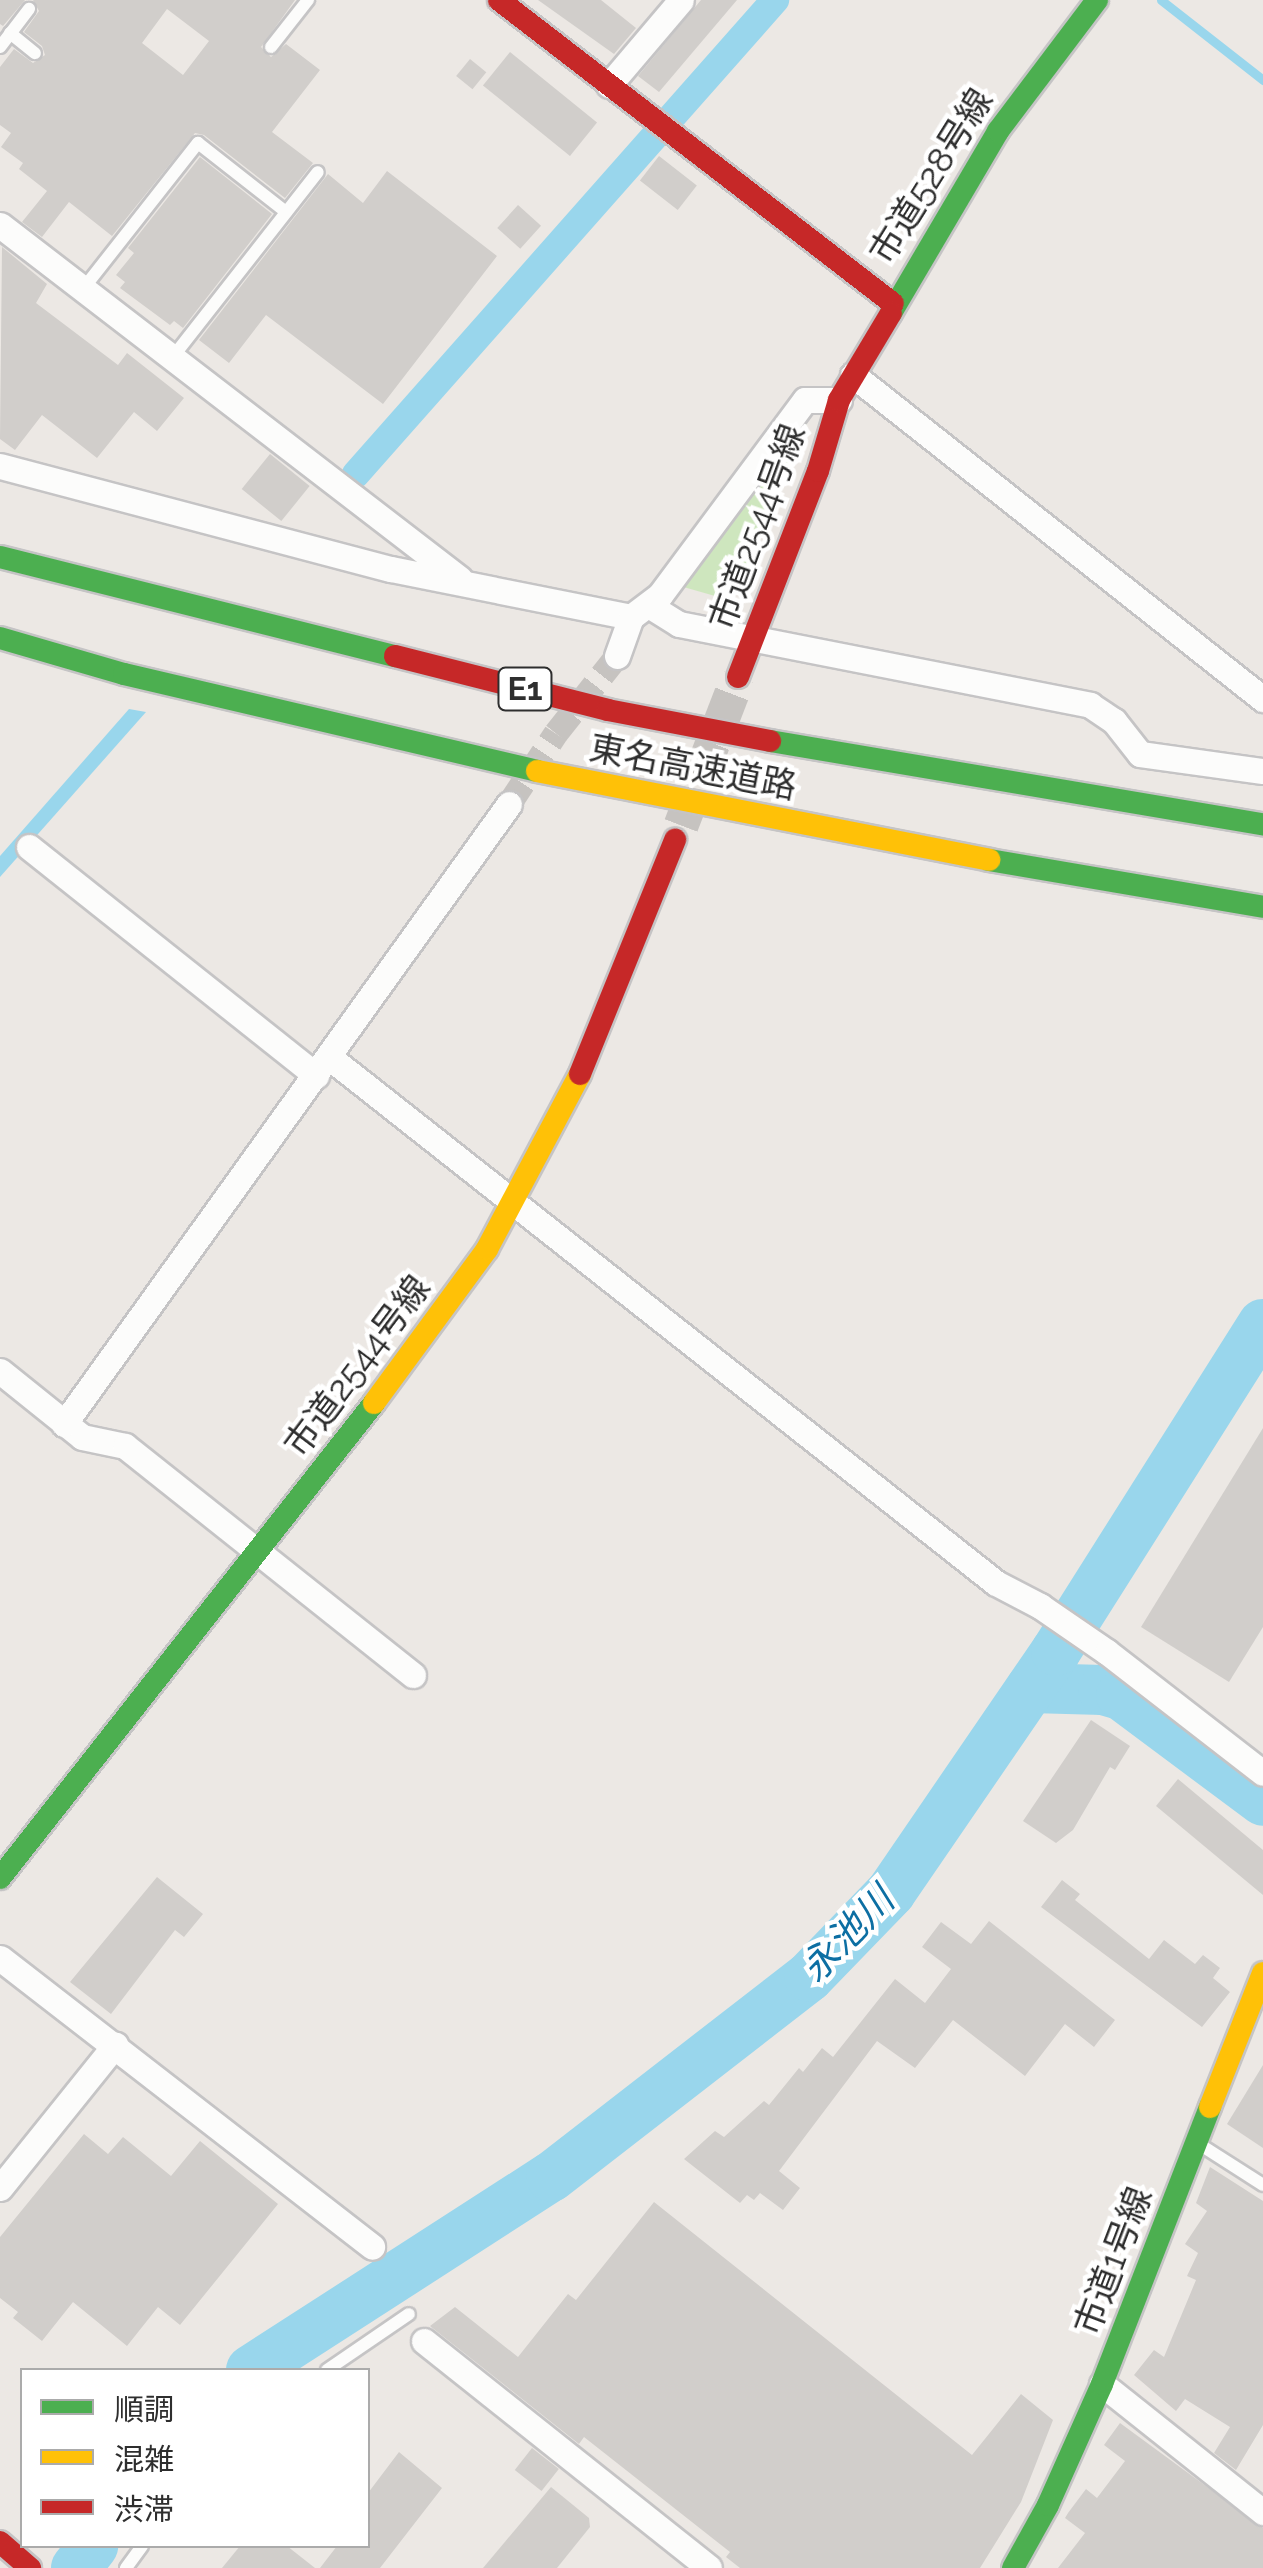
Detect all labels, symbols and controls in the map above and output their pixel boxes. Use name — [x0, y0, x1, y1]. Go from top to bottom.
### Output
street label: 市道528号線 — [861, 81, 1001, 271]
street label: 市道2544号線 — [700, 419, 814, 635]
road number: E1 — [495, 662, 555, 716]
street label: 東名高速道路 — [586, 726, 800, 808]
street label: 市道2544号線 — [275, 1267, 439, 1465]
water label: 永池川 — [791, 1877, 903, 1991]
street label: 市道1号線 — [1066, 2181, 1160, 2341]
legend — [20, 2368, 370, 2548]
text: 順調 — [114, 2392, 174, 2427]
text: 混雑 — [114, 2442, 174, 2477]
text: 渋滞 — [114, 2492, 174, 2527]

